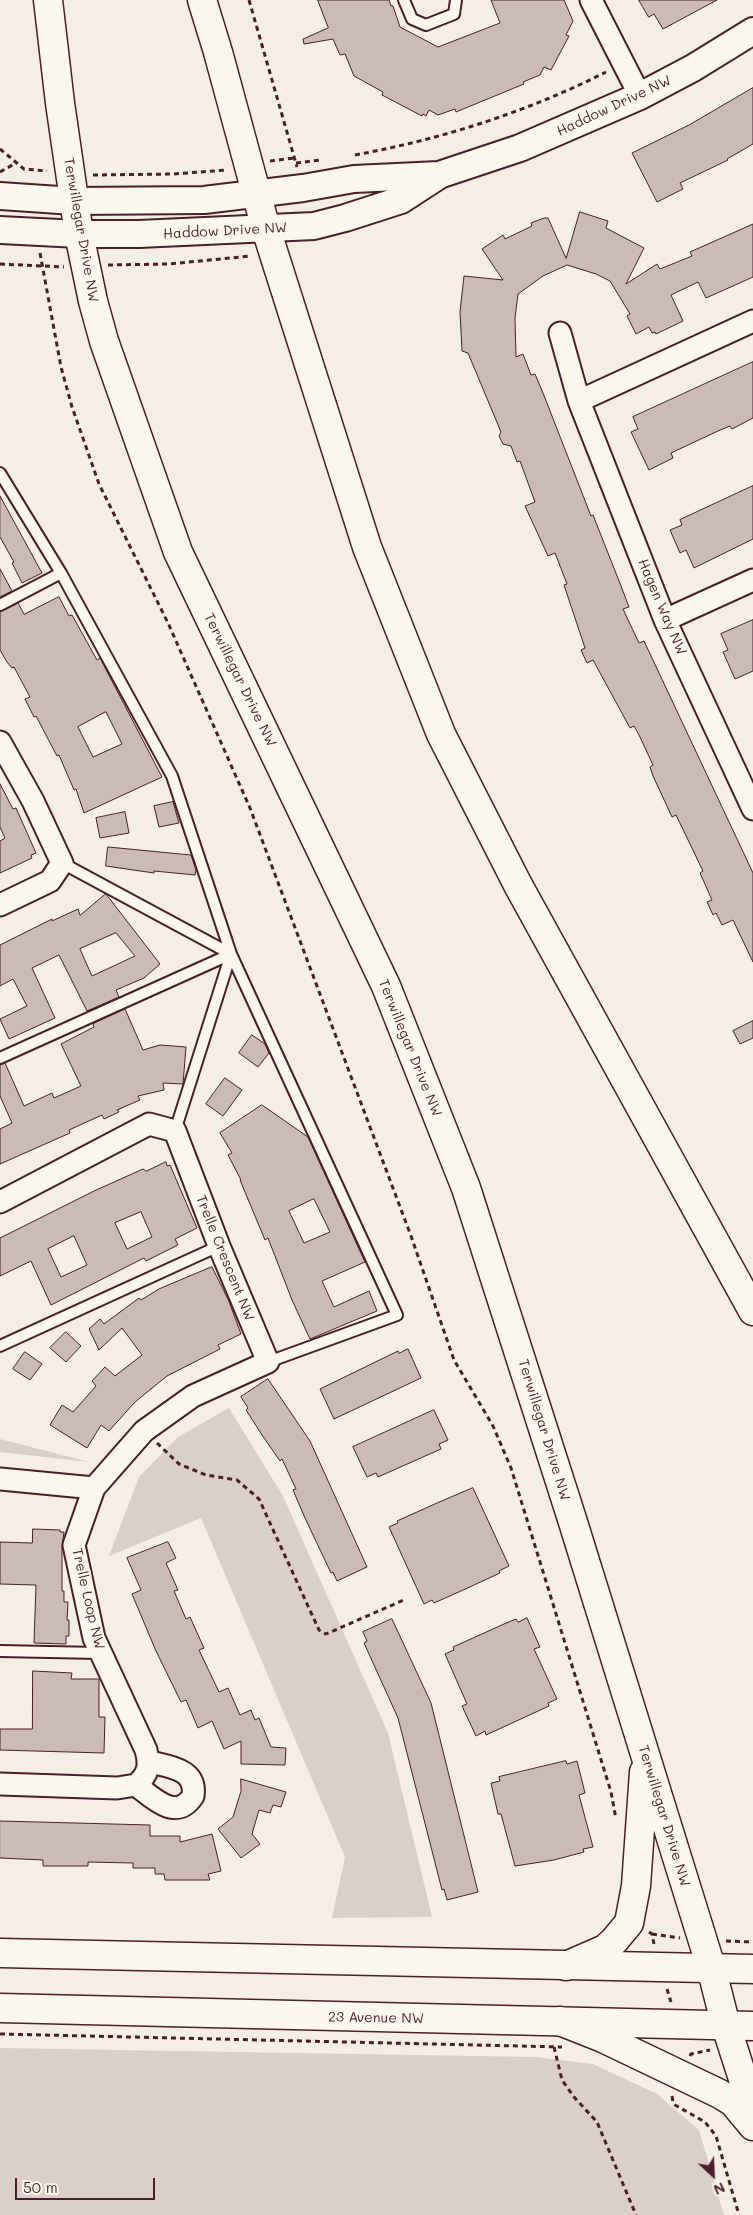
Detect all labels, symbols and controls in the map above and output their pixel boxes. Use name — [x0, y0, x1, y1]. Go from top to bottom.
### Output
street label: Haddow Drive NW — [554, 72, 674, 140]
street label: Terwillegar Drive NW — [60, 156, 102, 304]
street label: Haddow Drive NW — [163, 219, 287, 243]
street label: Hagen Way NW — [634, 556, 690, 658]
street label: Terwillegar Drive NW — [200, 610, 280, 750]
street label: Terwillegar Drive NW — [375, 977, 445, 1119]
street label: Trelle Crescent NW — [192, 1193, 258, 1323]
street label: Terwillegar Drive NW — [515, 1357, 573, 1503]
street label: Trelle Loop NW — [68, 1547, 108, 1651]
street label: Terwillegar Drive NW — [635, 1743, 693, 1889]
street label: 23 Avenue NW — [328, 2009, 424, 2027]
north arrow — [688, 2150, 738, 2200]
scale bar — [18, 2168, 158, 2200]
text: 50 m — [23, 2177, 58, 2197]
text: N — [711, 2178, 728, 2200]

